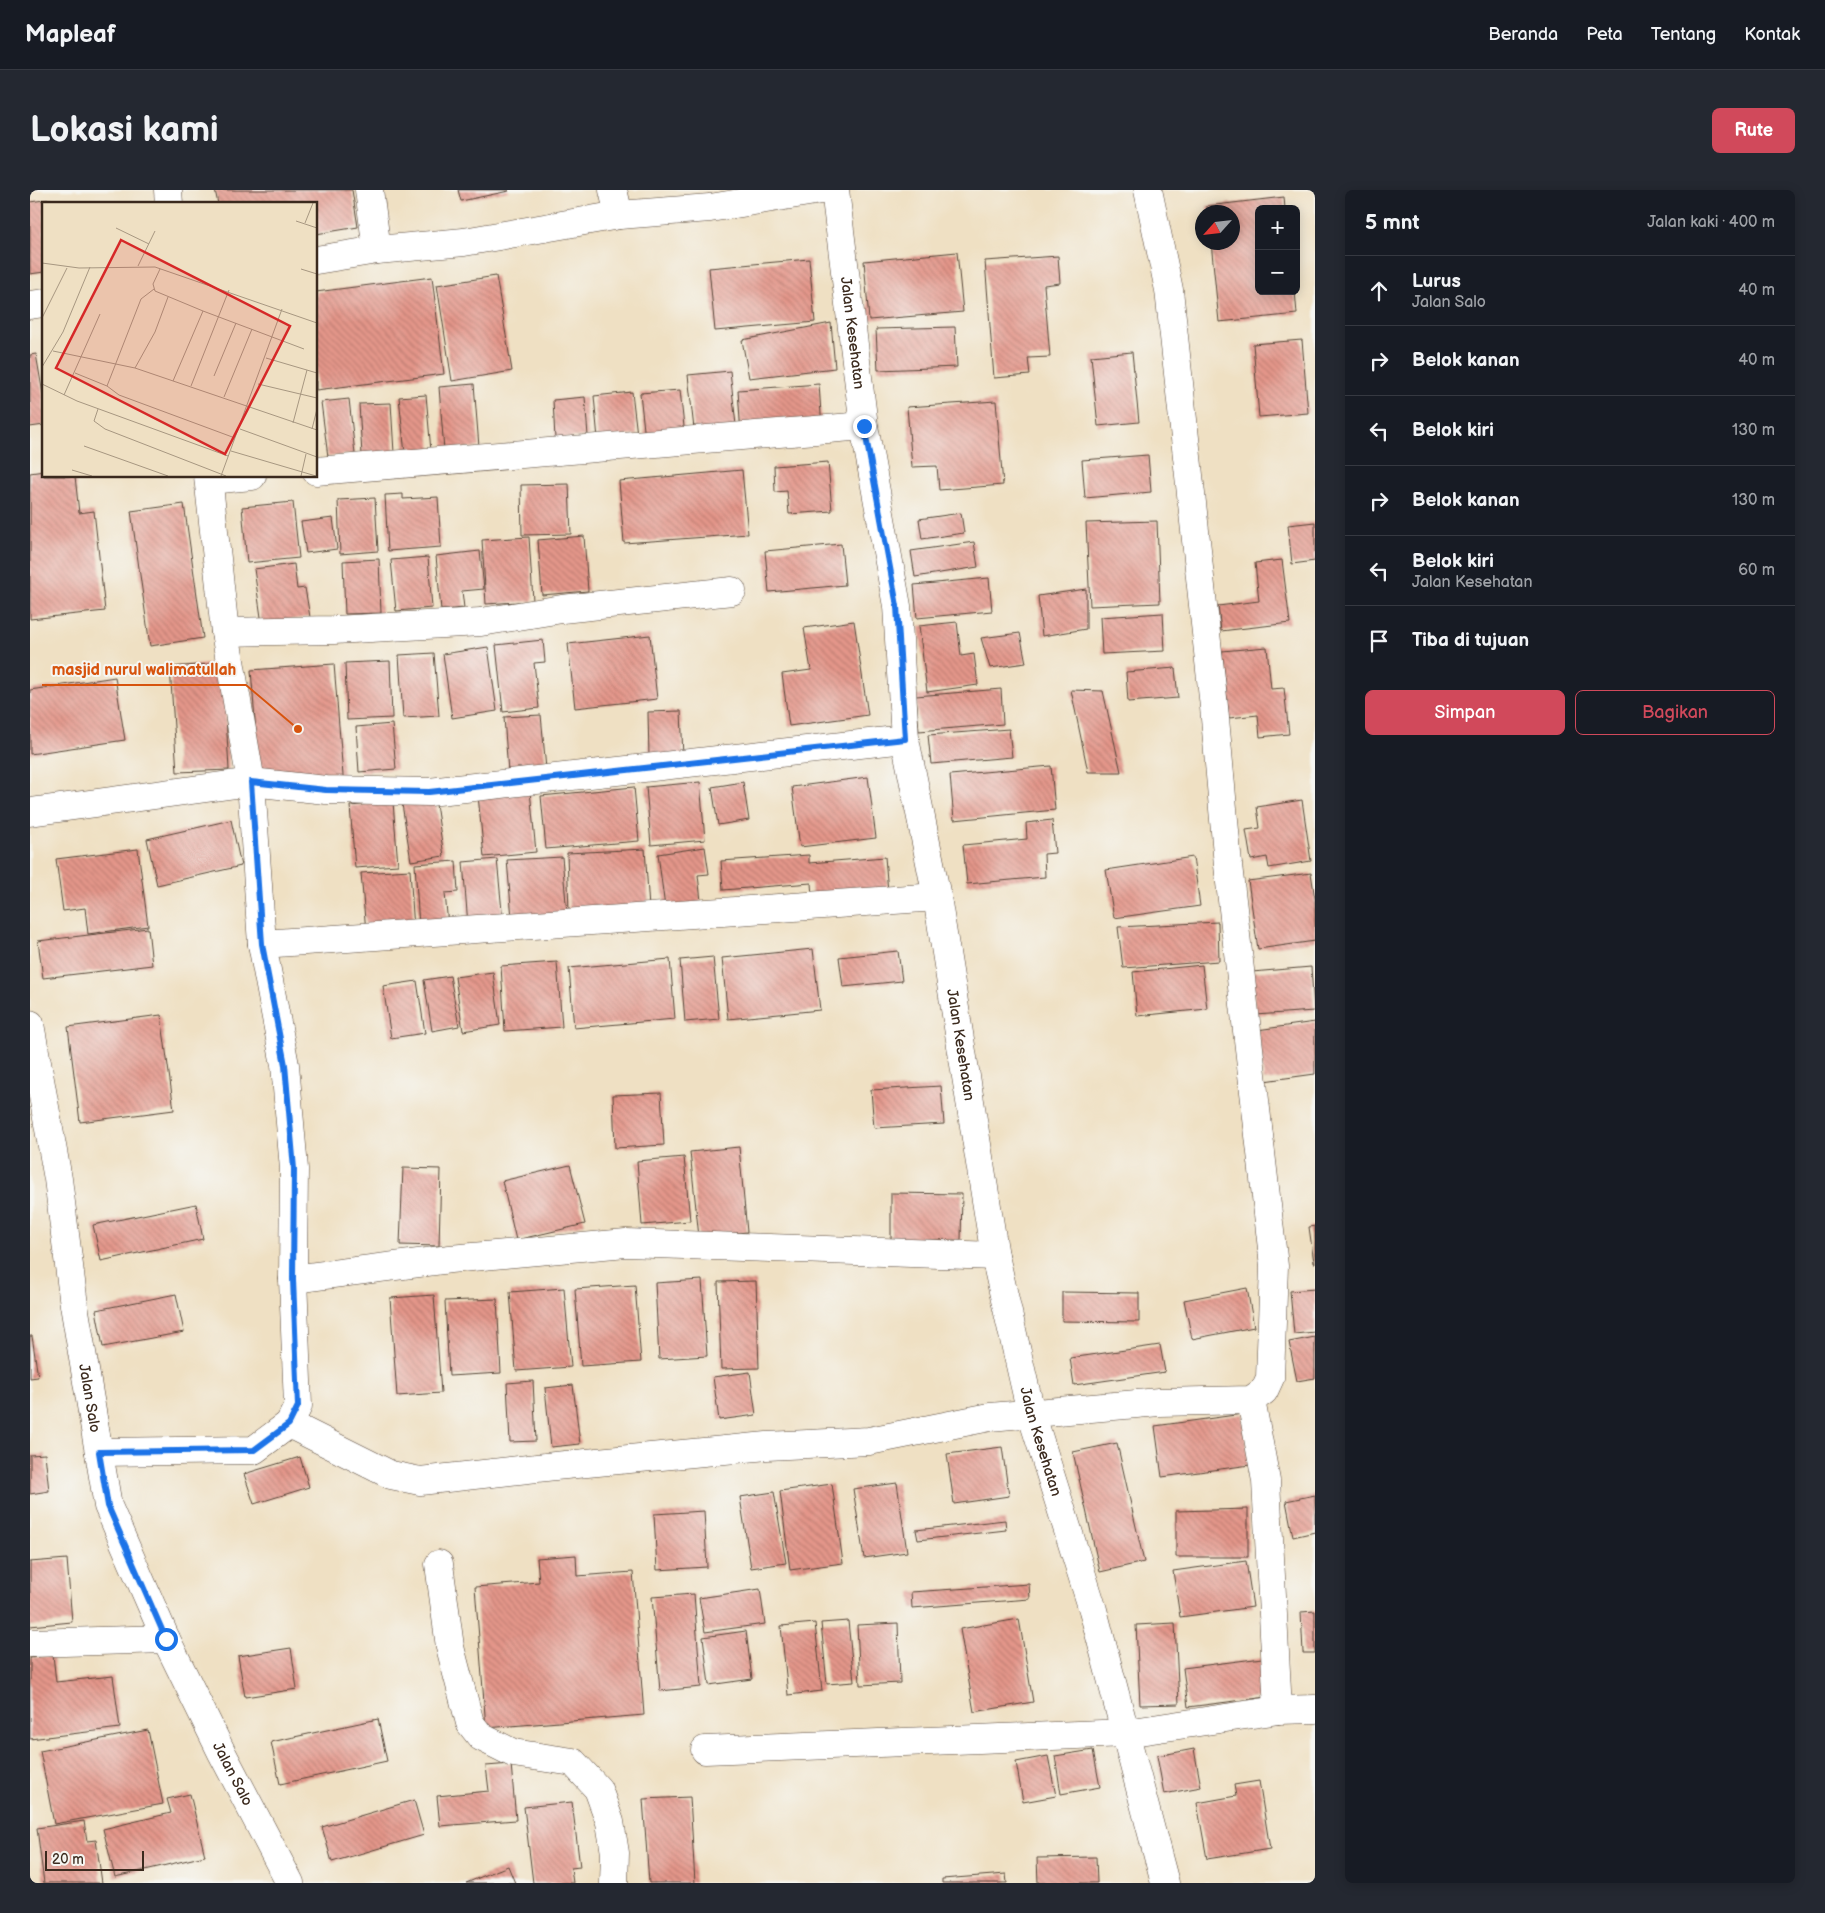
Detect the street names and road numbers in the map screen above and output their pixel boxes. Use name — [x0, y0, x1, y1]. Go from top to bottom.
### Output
street label: Jalan Kesehatan — [836, 276, 868, 390]
street label: Jalan Kesehatan — [942, 988, 979, 1102]
street label: Jalan Salo — [74, 1362, 104, 1434]
street label: Jalan Kesehatan — [1015, 1385, 1066, 1499]
street label: Jalan Salo — [208, 1739, 257, 1809]

